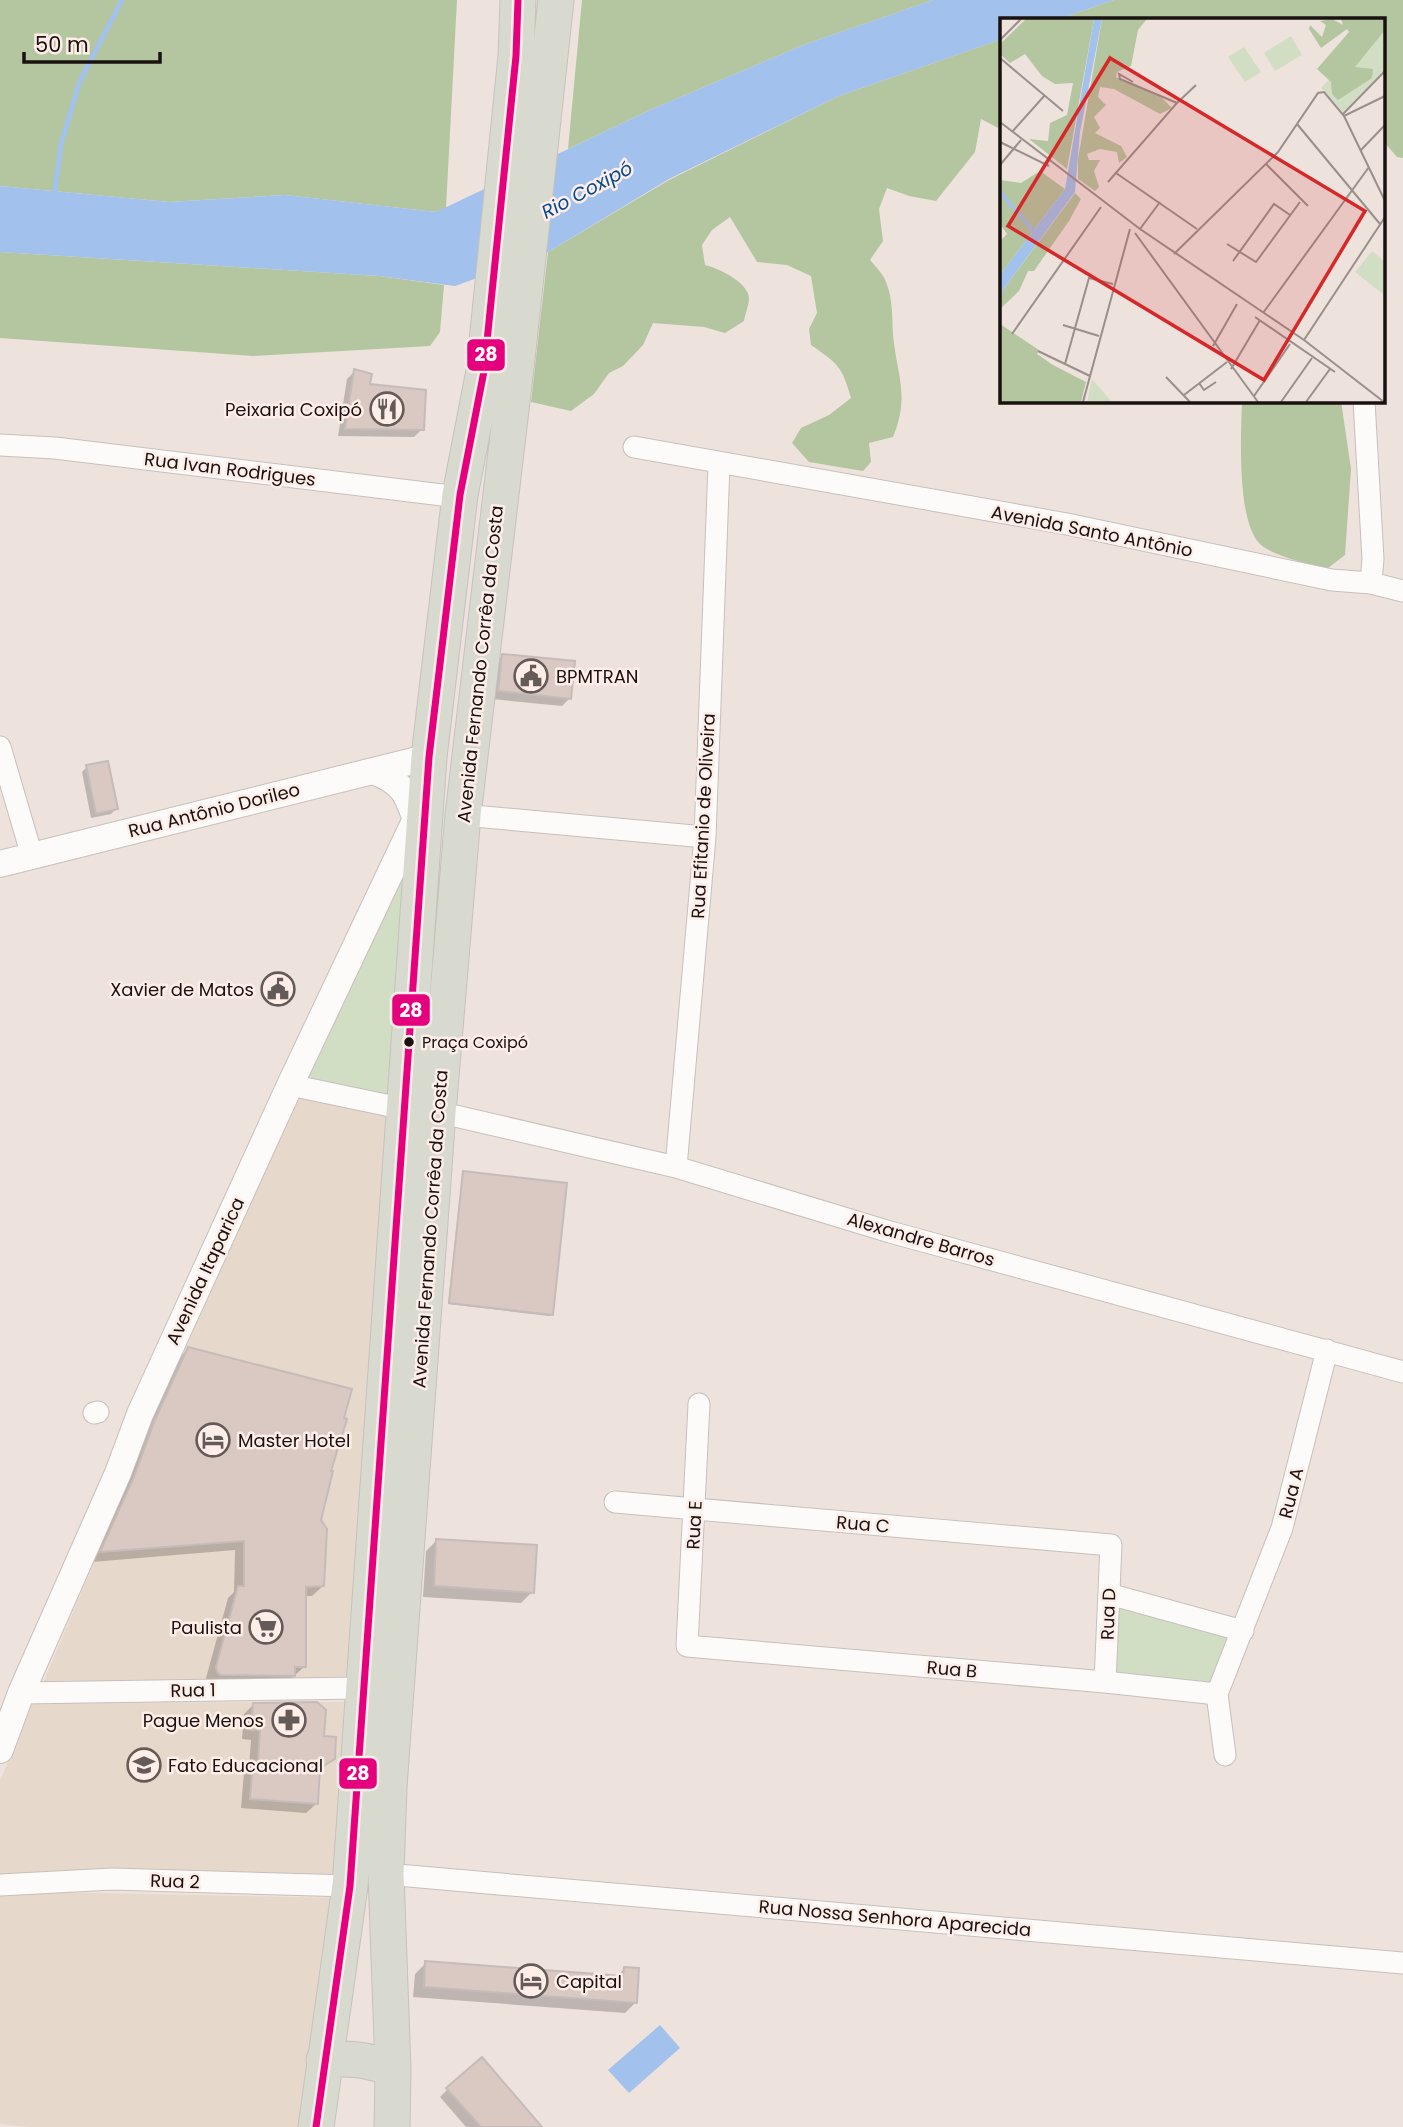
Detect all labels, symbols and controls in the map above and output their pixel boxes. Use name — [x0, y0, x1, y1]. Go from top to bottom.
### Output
inset map — [1000, 18, 1386, 402]
scale bar — [24, 21, 161, 65]
text: 50 m — [35, 30, 89, 59]
water label: Rio Coxipó — [537, 155, 637, 225]
line badge: 28 — [466, 338, 506, 372]
text: 28 — [474, 341, 498, 368]
restaurant icon: Peixaria Coxipó — [368, 390, 406, 428]
place label: Peixaria Coxipó — [225, 397, 362, 422]
street label: Rua Ivan Rodrigues — [143, 446, 317, 492]
street label: Avenida Santo Antônio — [989, 499, 1195, 563]
street label: Avenida Fernando Corrêa da Costa — [451, 504, 509, 824]
public building icon: BPMTRAN — [512, 657, 550, 695]
place label: BPMTRAN — [556, 664, 638, 689]
street label: Rua Efitanio de Oliveira — [685, 713, 721, 919]
street label: Rua Antônio Dorileo — [126, 777, 302, 843]
public building icon: Xavier de Matos — [259, 970, 297, 1008]
place label: Xavier de Matos — [110, 977, 254, 1002]
line badge: 28 — [391, 993, 431, 1027]
text: 28 — [399, 997, 423, 1024]
place label: Praça Coxipó — [422, 1031, 528, 1054]
marker: Praça Coxipó — [402, 1035, 416, 1049]
street label: Avenida Fernando Corrêa da Costa — [406, 1069, 454, 1389]
street label: Avenida Itaparica — [160, 1193, 250, 1349]
street label: Alexandre Barros — [844, 1206, 998, 1272]
hotel icon: Master Hotel — [194, 1421, 232, 1459]
place label: Master Hotel — [238, 1428, 350, 1453]
street label: Rua A — [1273, 1465, 1309, 1521]
street label: Rua E — [680, 1500, 708, 1550]
street label: Rua C — [835, 1509, 891, 1539]
street label: Rua D — [1095, 1587, 1121, 1641]
supermarket icon: Paulista — [247, 1608, 285, 1646]
place label: Paulista — [171, 1615, 242, 1640]
street label: Rua B — [926, 1654, 978, 1684]
street label: Rua 1 — [170, 1677, 216, 1703]
pharmacy icon: Pague Menos — [270, 1701, 308, 1739]
place label: Pague Menos — [143, 1708, 264, 1733]
school or university icon: Fato Educacional — [125, 1746, 163, 1784]
place label: Fato Educacional — [168, 1753, 323, 1778]
line badge: 28 — [338, 1757, 378, 1790]
text: 28 — [346, 1760, 370, 1787]
street label: Rua 2 — [150, 1868, 200, 1894]
street label: Rua Nossa Senhora Aparecida — [758, 1894, 1032, 1942]
hotel icon: Capital — [512, 1962, 550, 2000]
place label: Capital — [556, 1969, 622, 1994]

